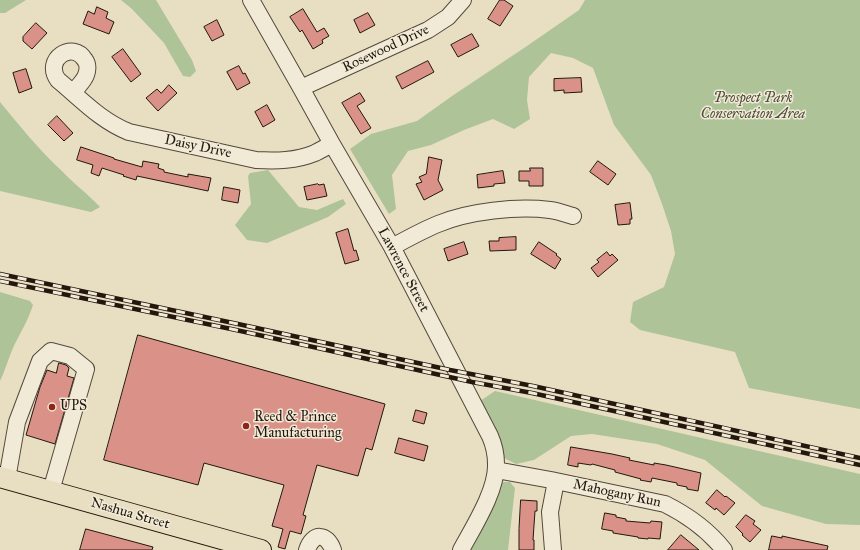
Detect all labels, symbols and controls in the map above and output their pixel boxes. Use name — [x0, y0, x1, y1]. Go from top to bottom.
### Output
street label: Rosewood Drive — [340, 22, 432, 76]
park label: Prospect Park Conservation Area — [701, 91, 805, 124]
street label: Daisy Drive — [163, 132, 233, 162]
street label: Lawrence Street — [374, 225, 432, 315]
place label: UPS — [60, 399, 87, 415]
marker: UPS — [47, 402, 57, 412]
place label: Reed & Prince Manufacturing — [254, 410, 341, 442]
marker: Reed & Prince Manufacturing — [241, 421, 251, 431]
street label: Mahogany Run — [572, 476, 662, 512]
street label: Nashua Street — [89, 495, 171, 533]

